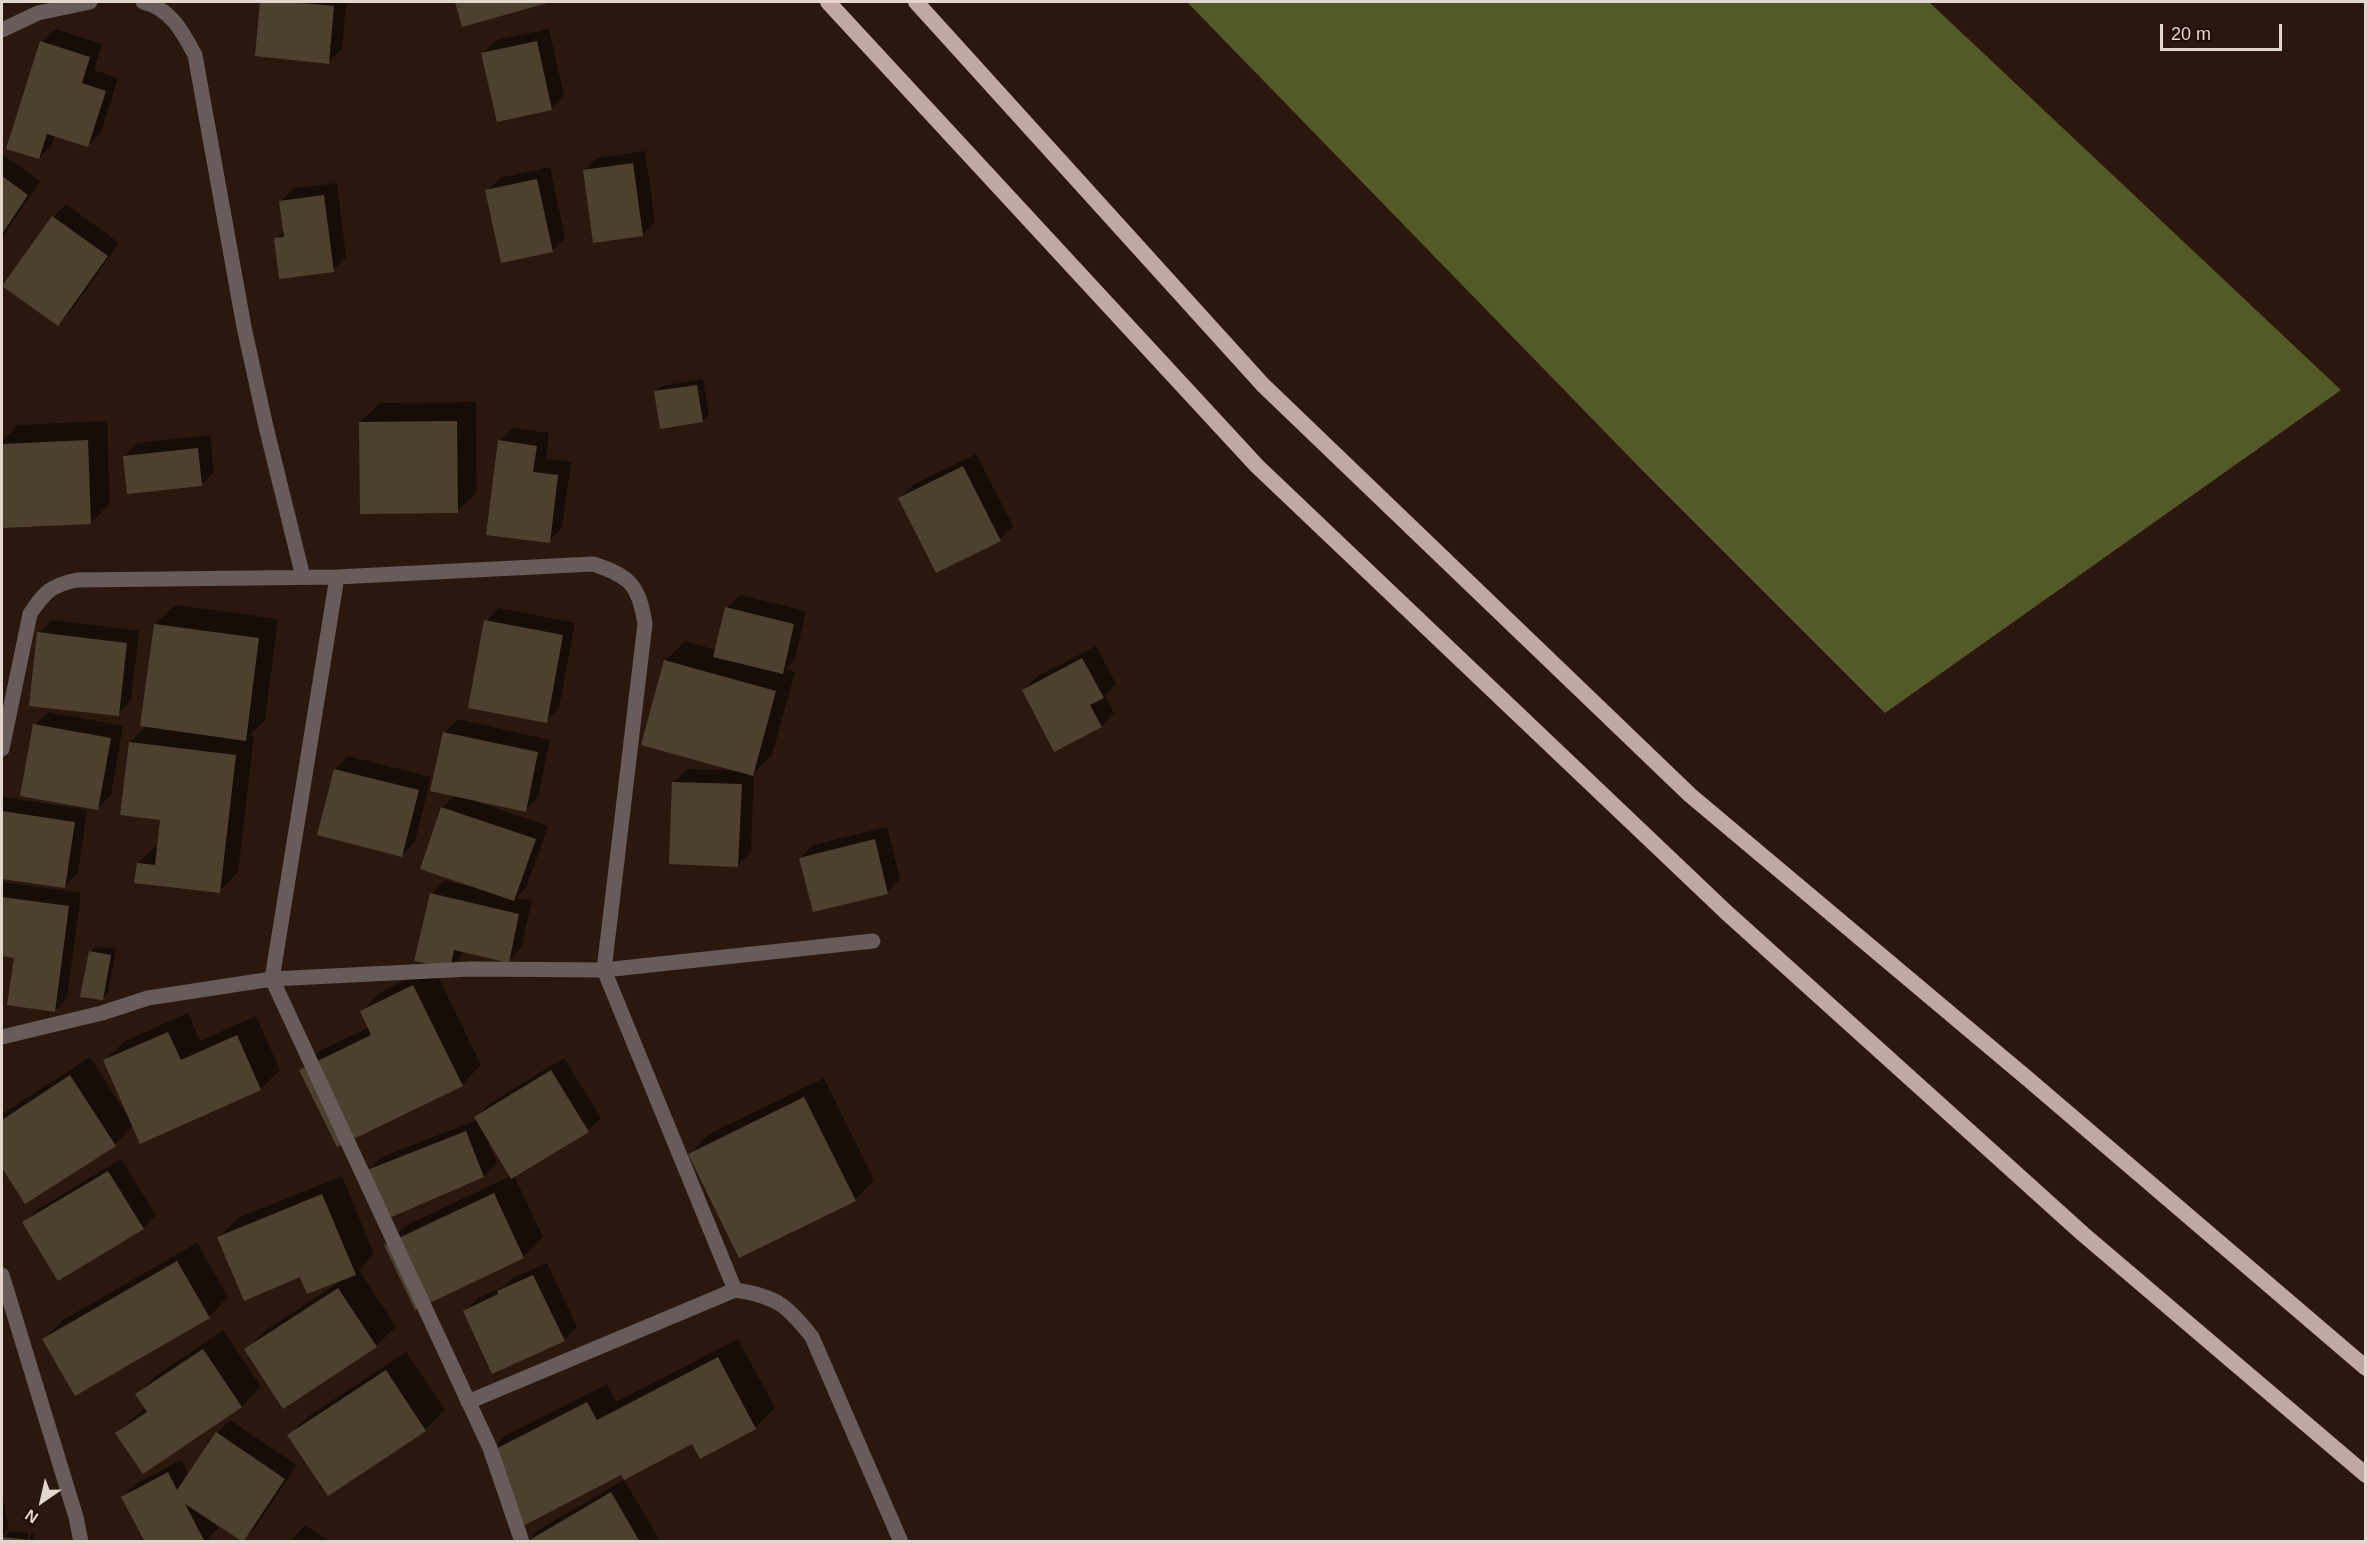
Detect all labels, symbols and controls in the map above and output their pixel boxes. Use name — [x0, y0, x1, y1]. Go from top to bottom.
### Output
scale bar — [2163, 12, 2284, 50]
text: 20 m — [2171, 24, 2211, 44]
north arrow — [12, 1471, 72, 1531]
text: N — [22, 1506, 41, 1527]

